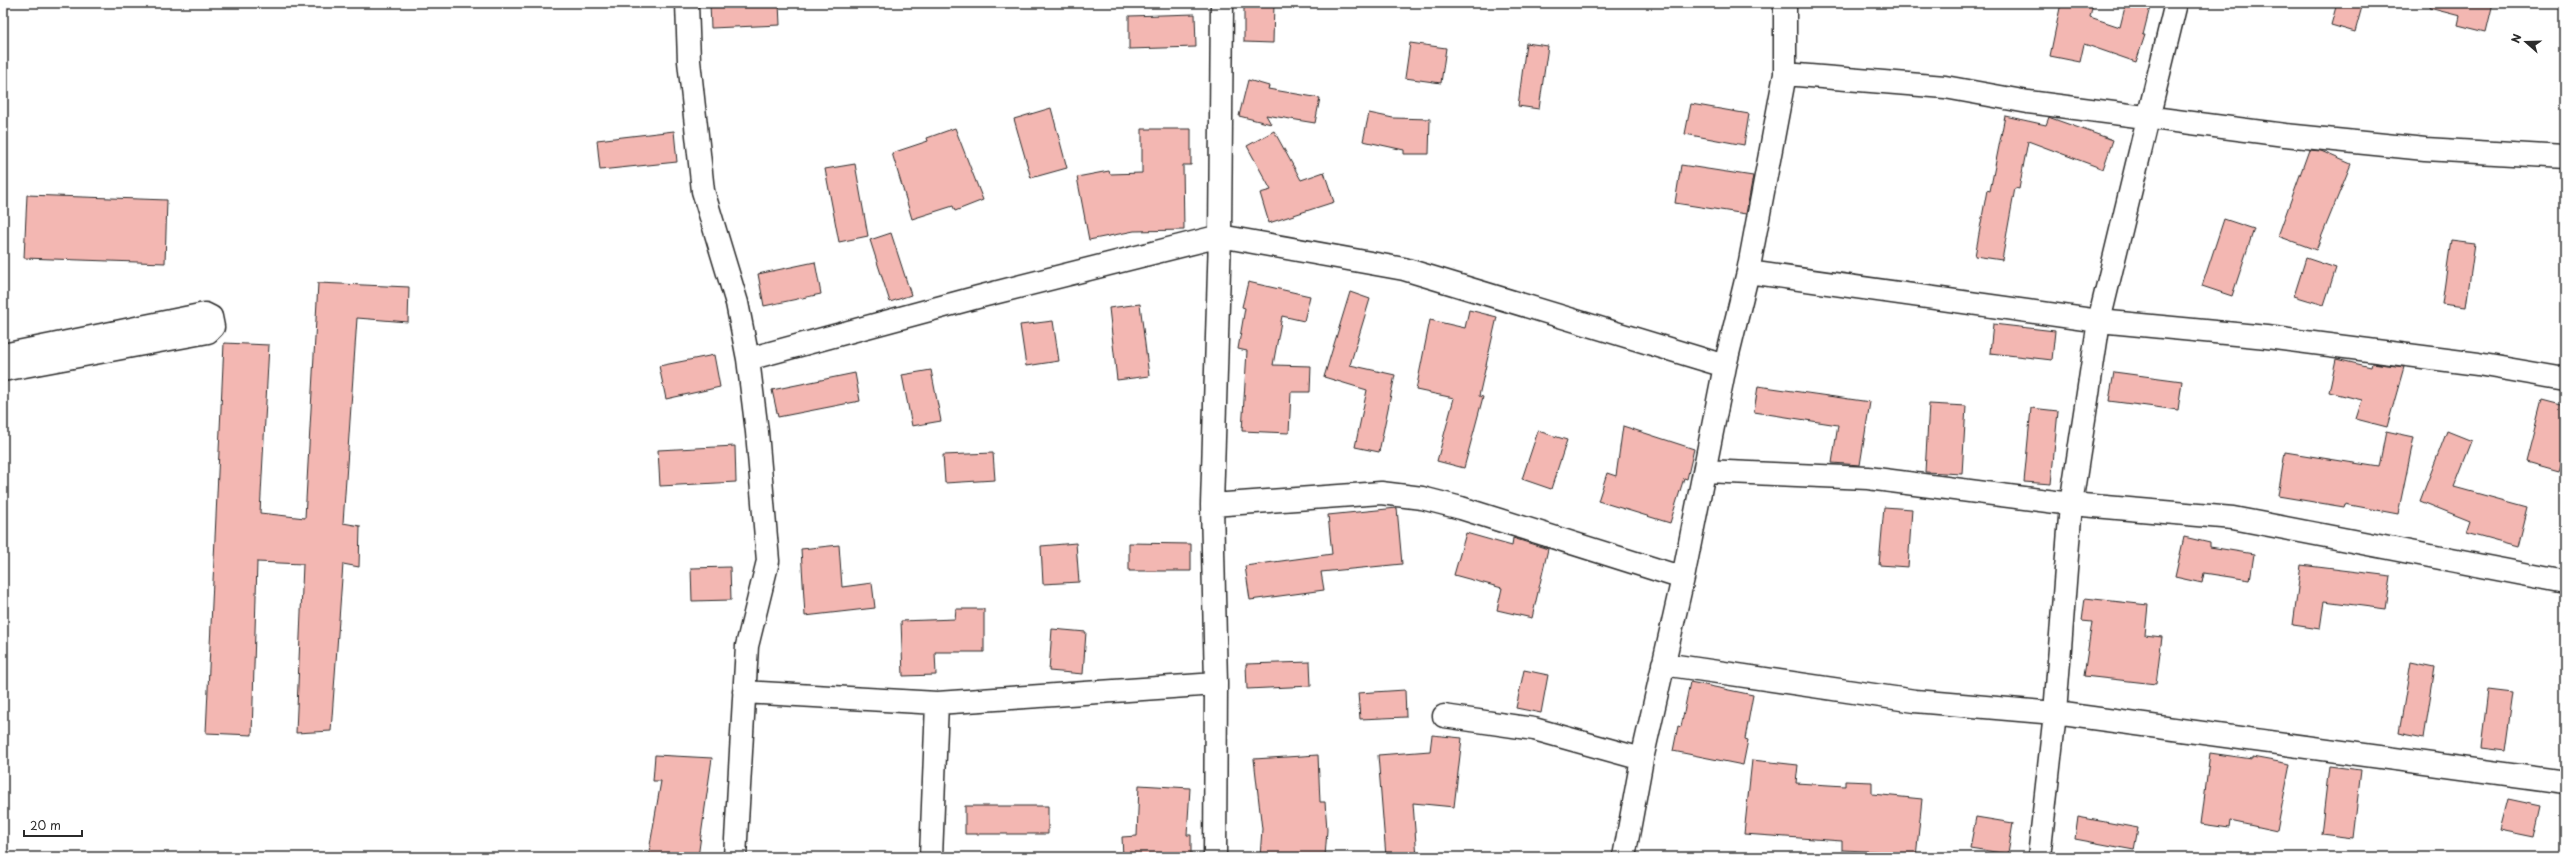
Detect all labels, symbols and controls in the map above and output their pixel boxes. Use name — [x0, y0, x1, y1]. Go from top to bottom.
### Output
north arrow — [2506, 22, 2546, 62]
text: N — [2507, 31, 2526, 45]
scale bar — [24, 812, 82, 838]
text: 20 m — [30, 816, 61, 834]

